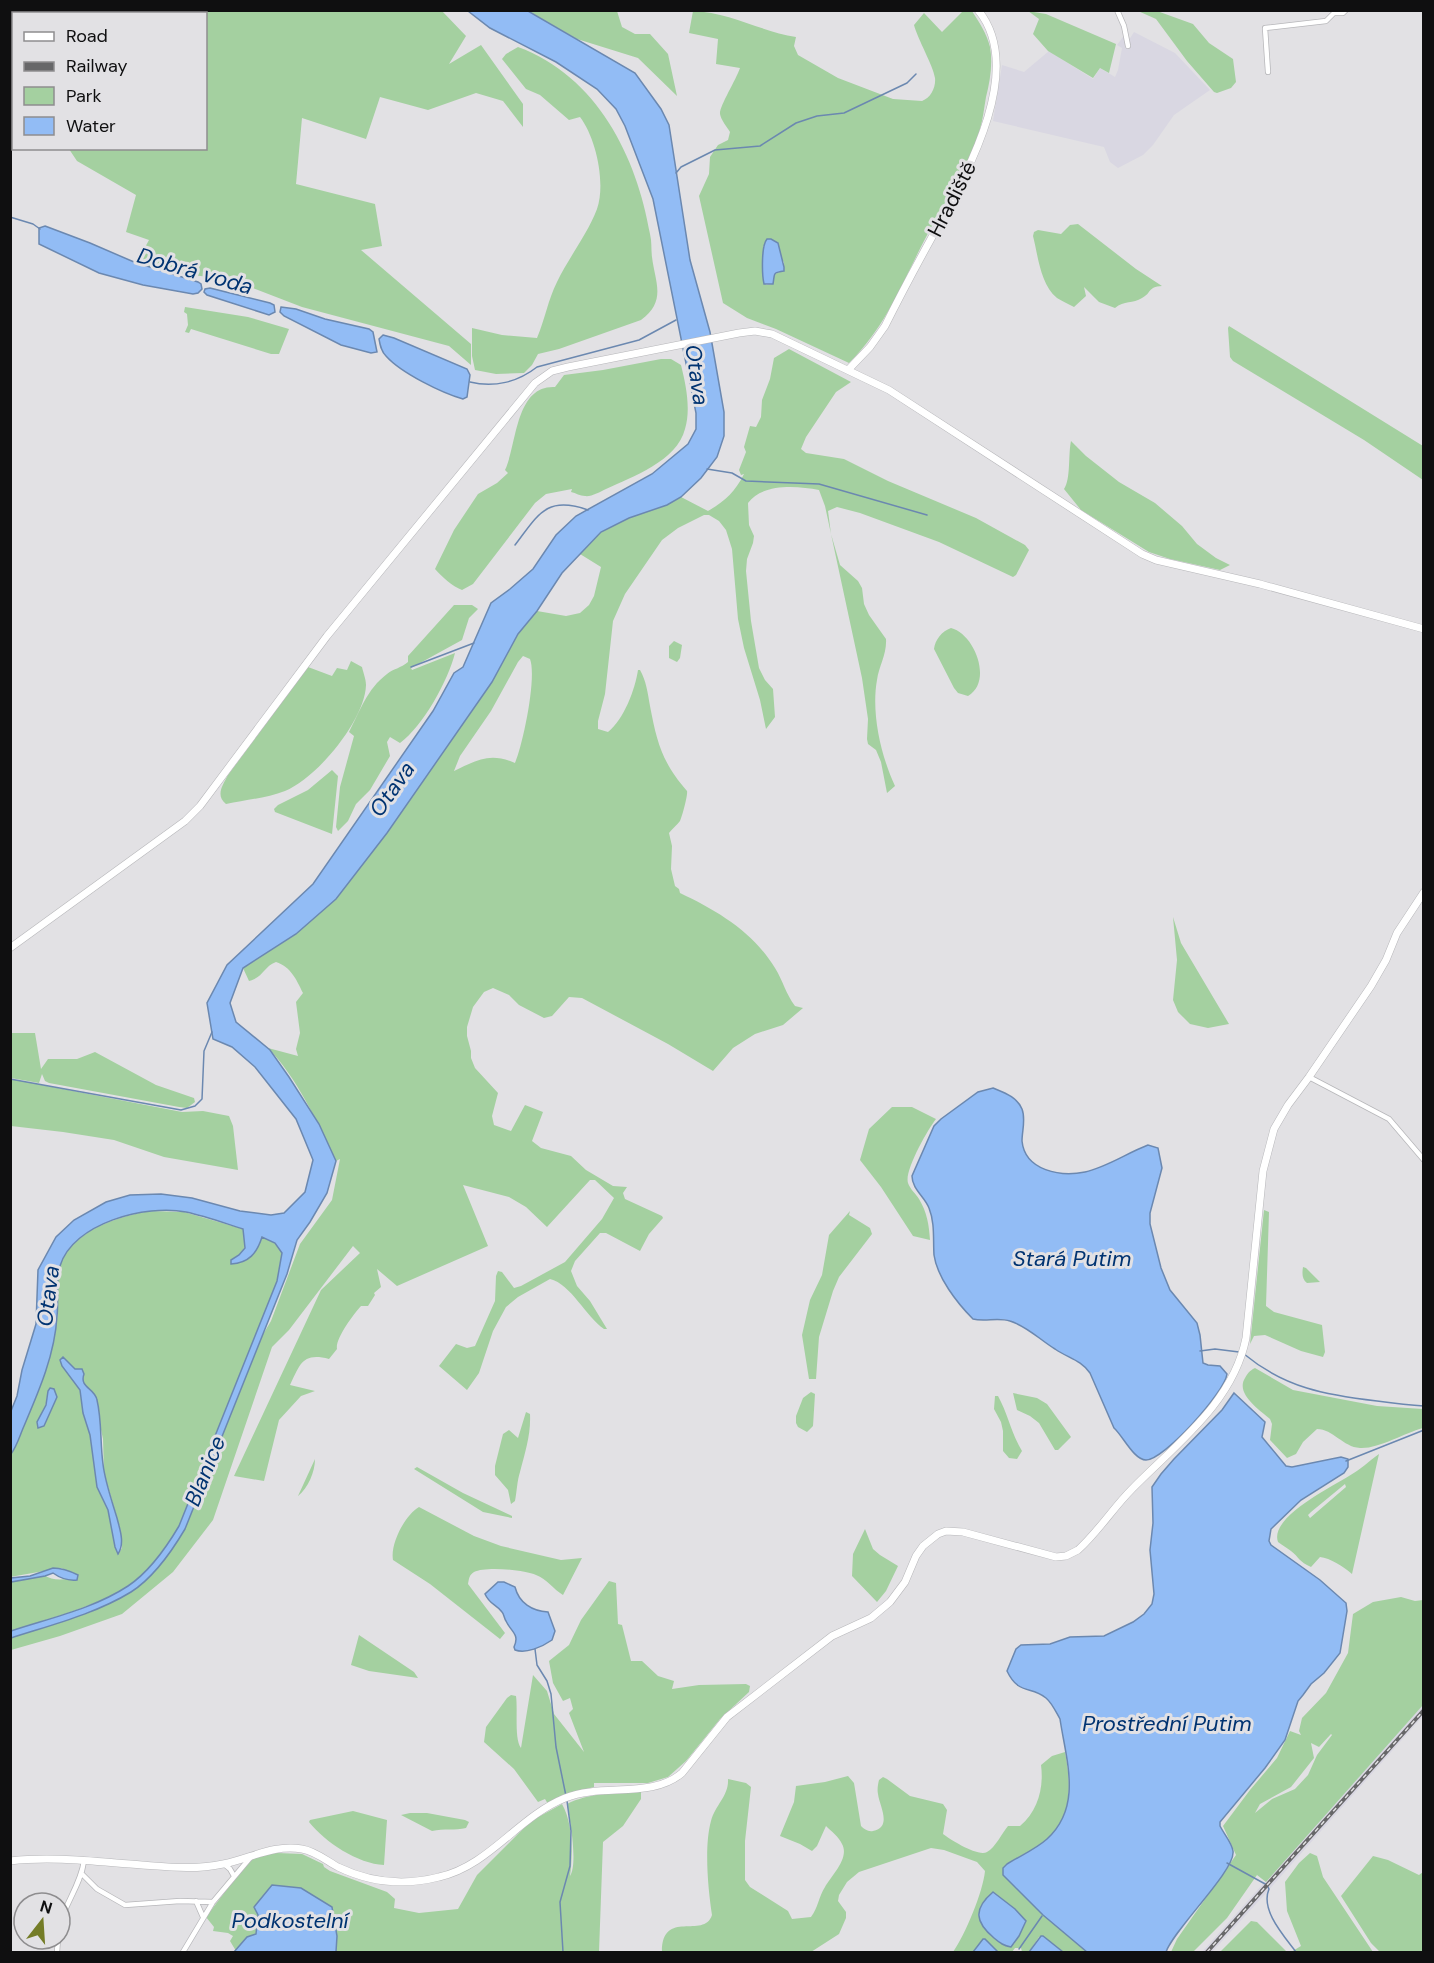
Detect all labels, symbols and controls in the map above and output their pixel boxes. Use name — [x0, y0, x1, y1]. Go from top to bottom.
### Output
legend — [12, 12, 207, 150]
text: Road — [66, 24, 108, 48]
text: Railway — [66, 54, 128, 78]
text: Park — [66, 84, 102, 108]
text: Water — [66, 114, 116, 138]
street label: Hradiště — [921, 156, 983, 242]
water label: Dobrá voda — [134, 241, 256, 301]
water label: Otava — [678, 343, 716, 407]
water label: Otava — [363, 756, 421, 822]
water label: Stará Putim — [1013, 1244, 1131, 1273]
water label: Otava — [30, 1264, 66, 1328]
water label: Blanice — [178, 1432, 232, 1510]
water label: Prostřední Putim — [1082, 1709, 1252, 1738]
north arrow — [12, 1891, 72, 1951]
text: N — [38, 1895, 55, 1919]
water label: Podkostelní — [231, 1906, 351, 1935]

